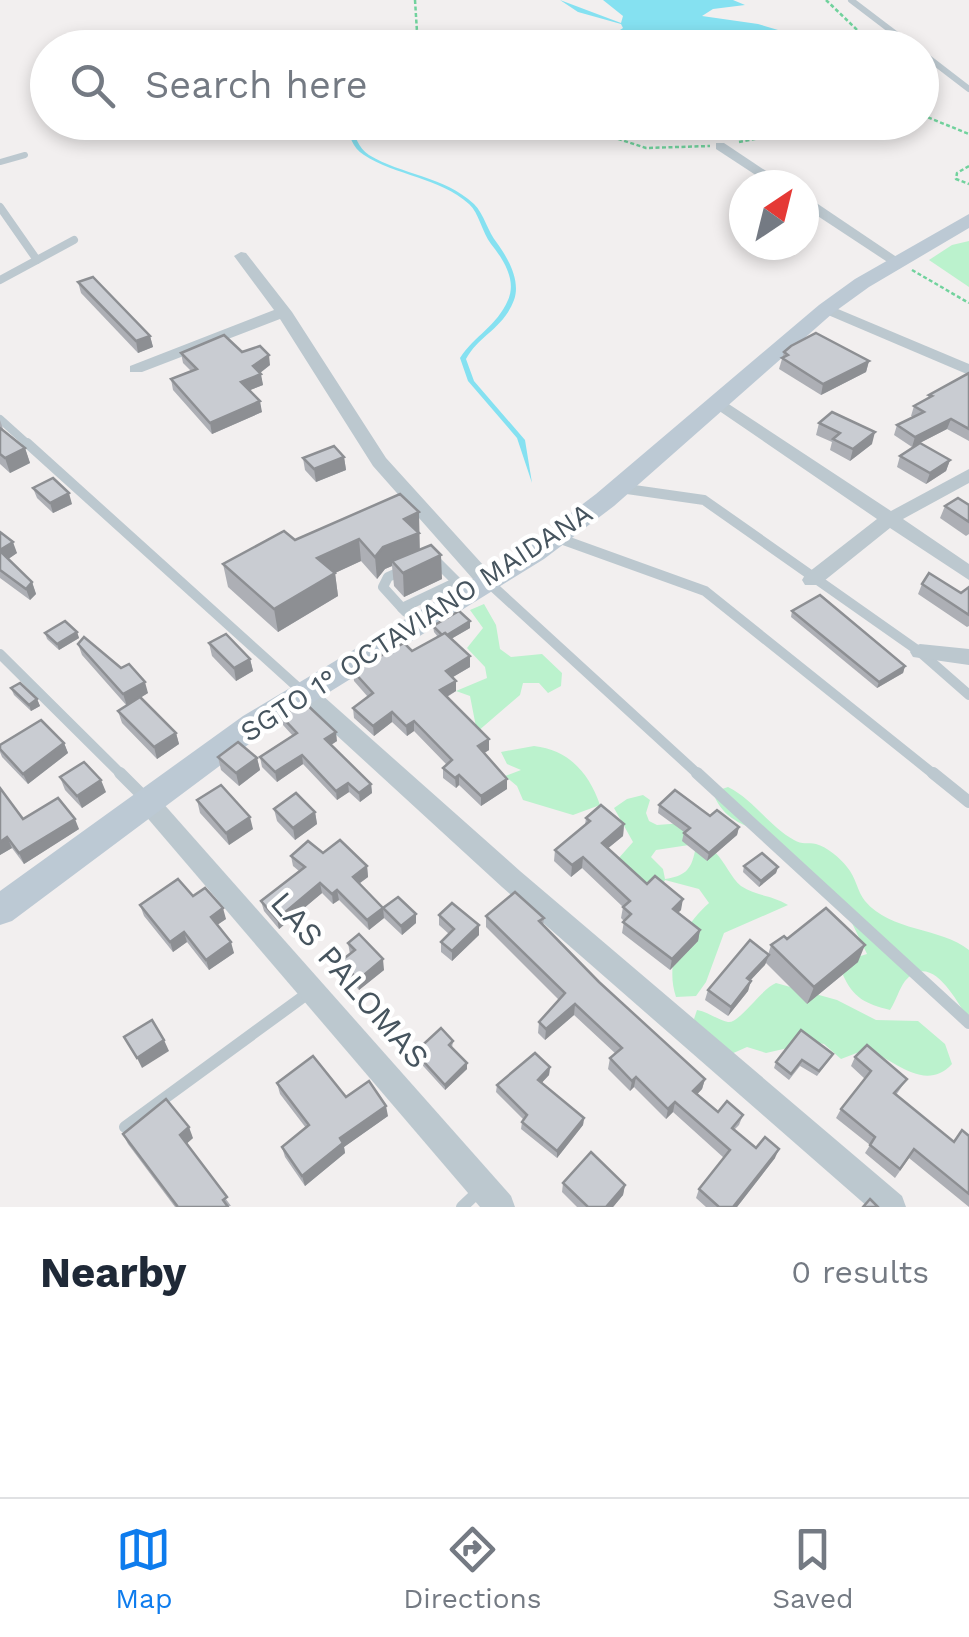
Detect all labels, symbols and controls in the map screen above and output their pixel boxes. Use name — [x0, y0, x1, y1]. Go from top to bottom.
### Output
search box — [30, 30, 939, 140]
icon: search — [65, 58, 120, 113]
text: Search here — [145, 63, 368, 107]
north arrow — [729, 170, 819, 260]
street label: SGTO 1° OCTAVIANO MAIDANA — [234, 496, 598, 749]
street label: LAS PALOMAS — [263, 884, 437, 1076]
text: Nearby — [40, 1248, 187, 1297]
text: 0 results — [791, 1253, 929, 1291]
tab: Map — [115, 1522, 173, 1615]
tab: Directions — [403, 1522, 542, 1615]
tab: Saved — [772, 1522, 854, 1615]

